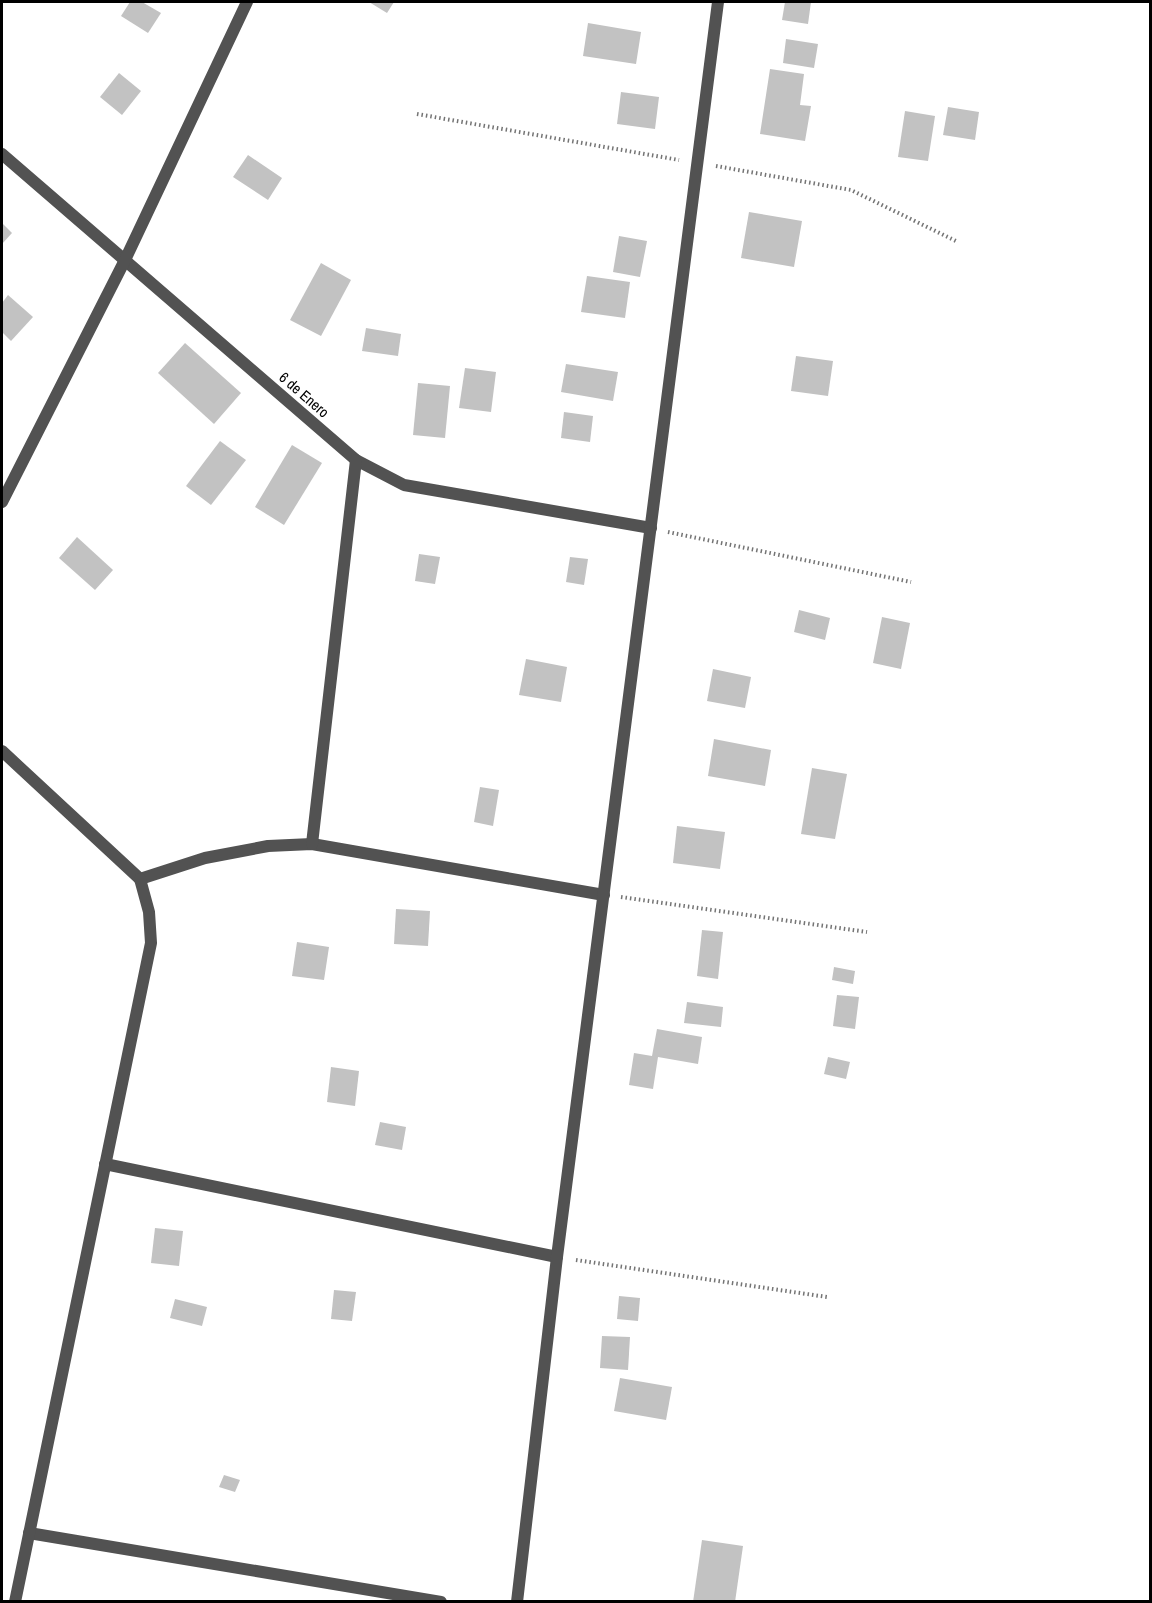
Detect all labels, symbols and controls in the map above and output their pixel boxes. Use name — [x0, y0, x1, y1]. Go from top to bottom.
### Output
street label: 6 de Enero — [275, 367, 334, 422]

